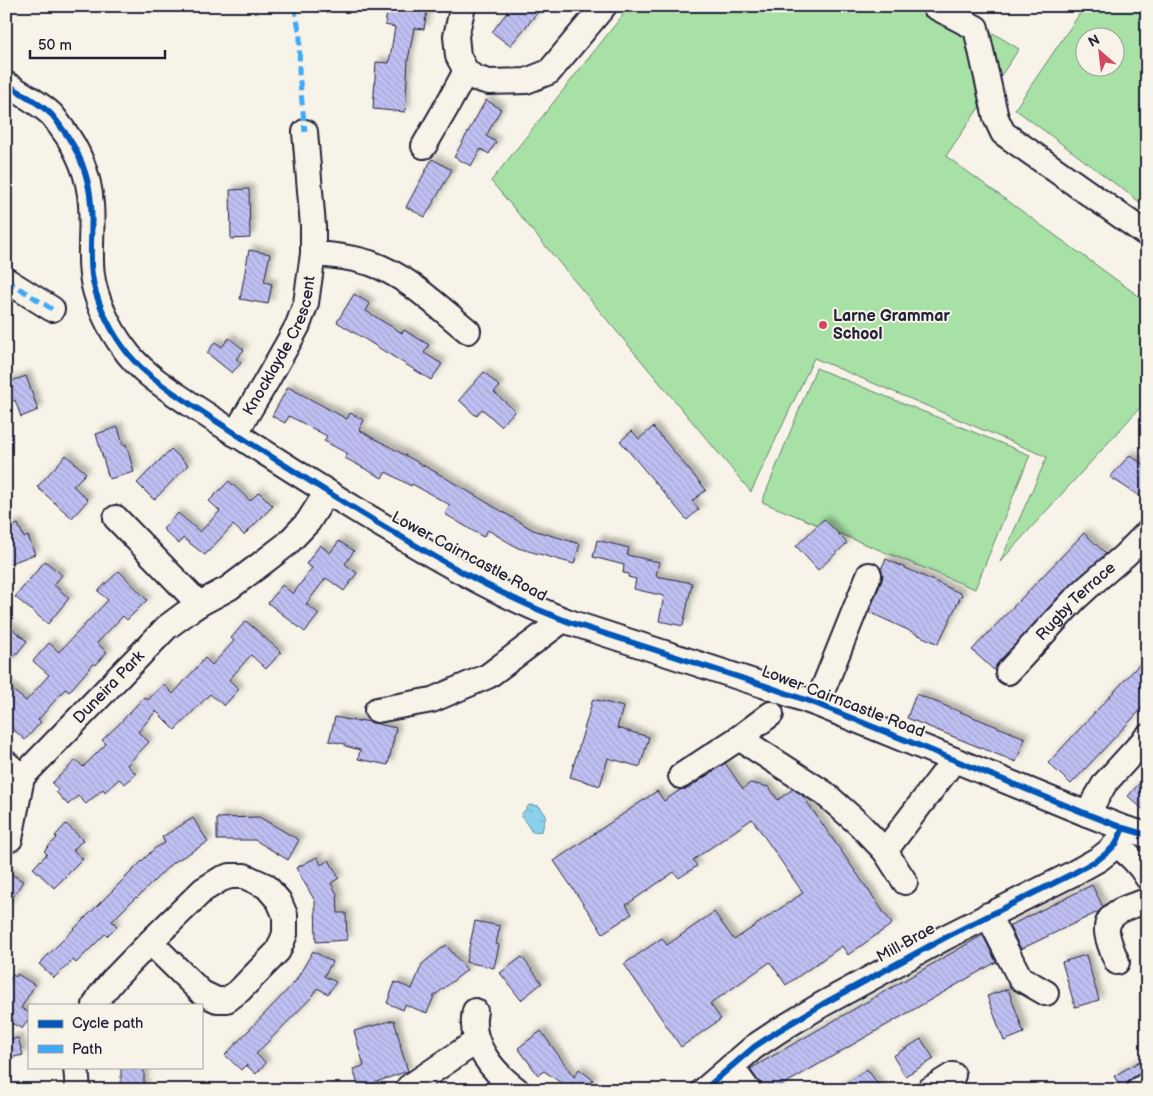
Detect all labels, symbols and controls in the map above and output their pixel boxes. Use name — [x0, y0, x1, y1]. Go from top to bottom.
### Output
scale bar — [30, 28, 165, 60]
north arrow — [1076, 28, 1126, 78]
text: N — [1085, 31, 1103, 51]
text: 50 m — [38, 36, 72, 55]
street label: Knocklayde Crescent — [239, 274, 319, 419]
place label: Larne Grammar School — [833, 307, 950, 344]
marker: Larne Grammar School — [817, 319, 829, 331]
street label: Lower Cairncastle Road — [388, 508, 550, 606]
street label: Rugby Terrace — [1032, 558, 1120, 645]
street label: Duneira Park — [69, 647, 148, 728]
street label: Lower Cairncastle Road — [759, 662, 927, 742]
street label: Mill Brae — [873, 919, 939, 967]
legend — [28, 1004, 202, 1068]
text: Cycle path — [72, 1014, 143, 1033]
text: Path — [72, 1040, 102, 1059]

